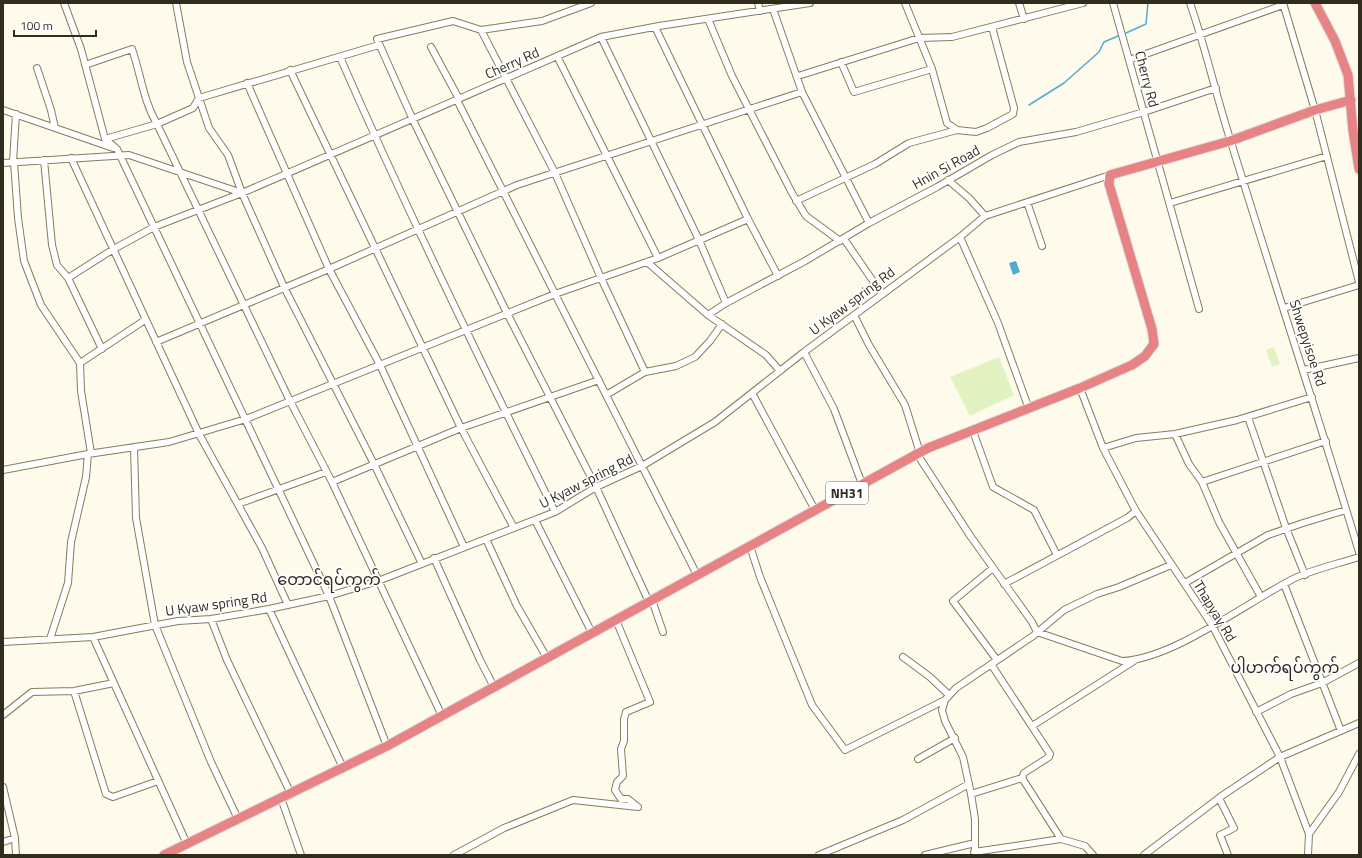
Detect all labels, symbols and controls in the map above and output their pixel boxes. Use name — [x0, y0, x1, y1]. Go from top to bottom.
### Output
scale bar — [14, 12, 96, 38]
text: 100 m — [20, 16, 53, 35]
street label: Cherry Rd — [481, 41, 542, 84]
street label: Cherry Rd — [1130, 48, 1165, 109]
street label: Hnin Si Road — [908, 139, 984, 194]
street label: U Kyaw spring Rd — [804, 261, 899, 340]
street label: Shwepyisoe Rd — [1285, 297, 1332, 389]
street label: U Kyaw spring Rd — [535, 448, 636, 513]
road number: NH31 — [826, 482, 868, 504]
district label: တောင်ရပ်ကွက် — [277, 567, 381, 593]
street label: Thapyay Rd — [1189, 576, 1242, 646]
street label: U Kyaw spring Rd — [164, 586, 268, 621]
district label: ပါဟက်ရပ်ကွက် — [1231, 655, 1339, 681]

